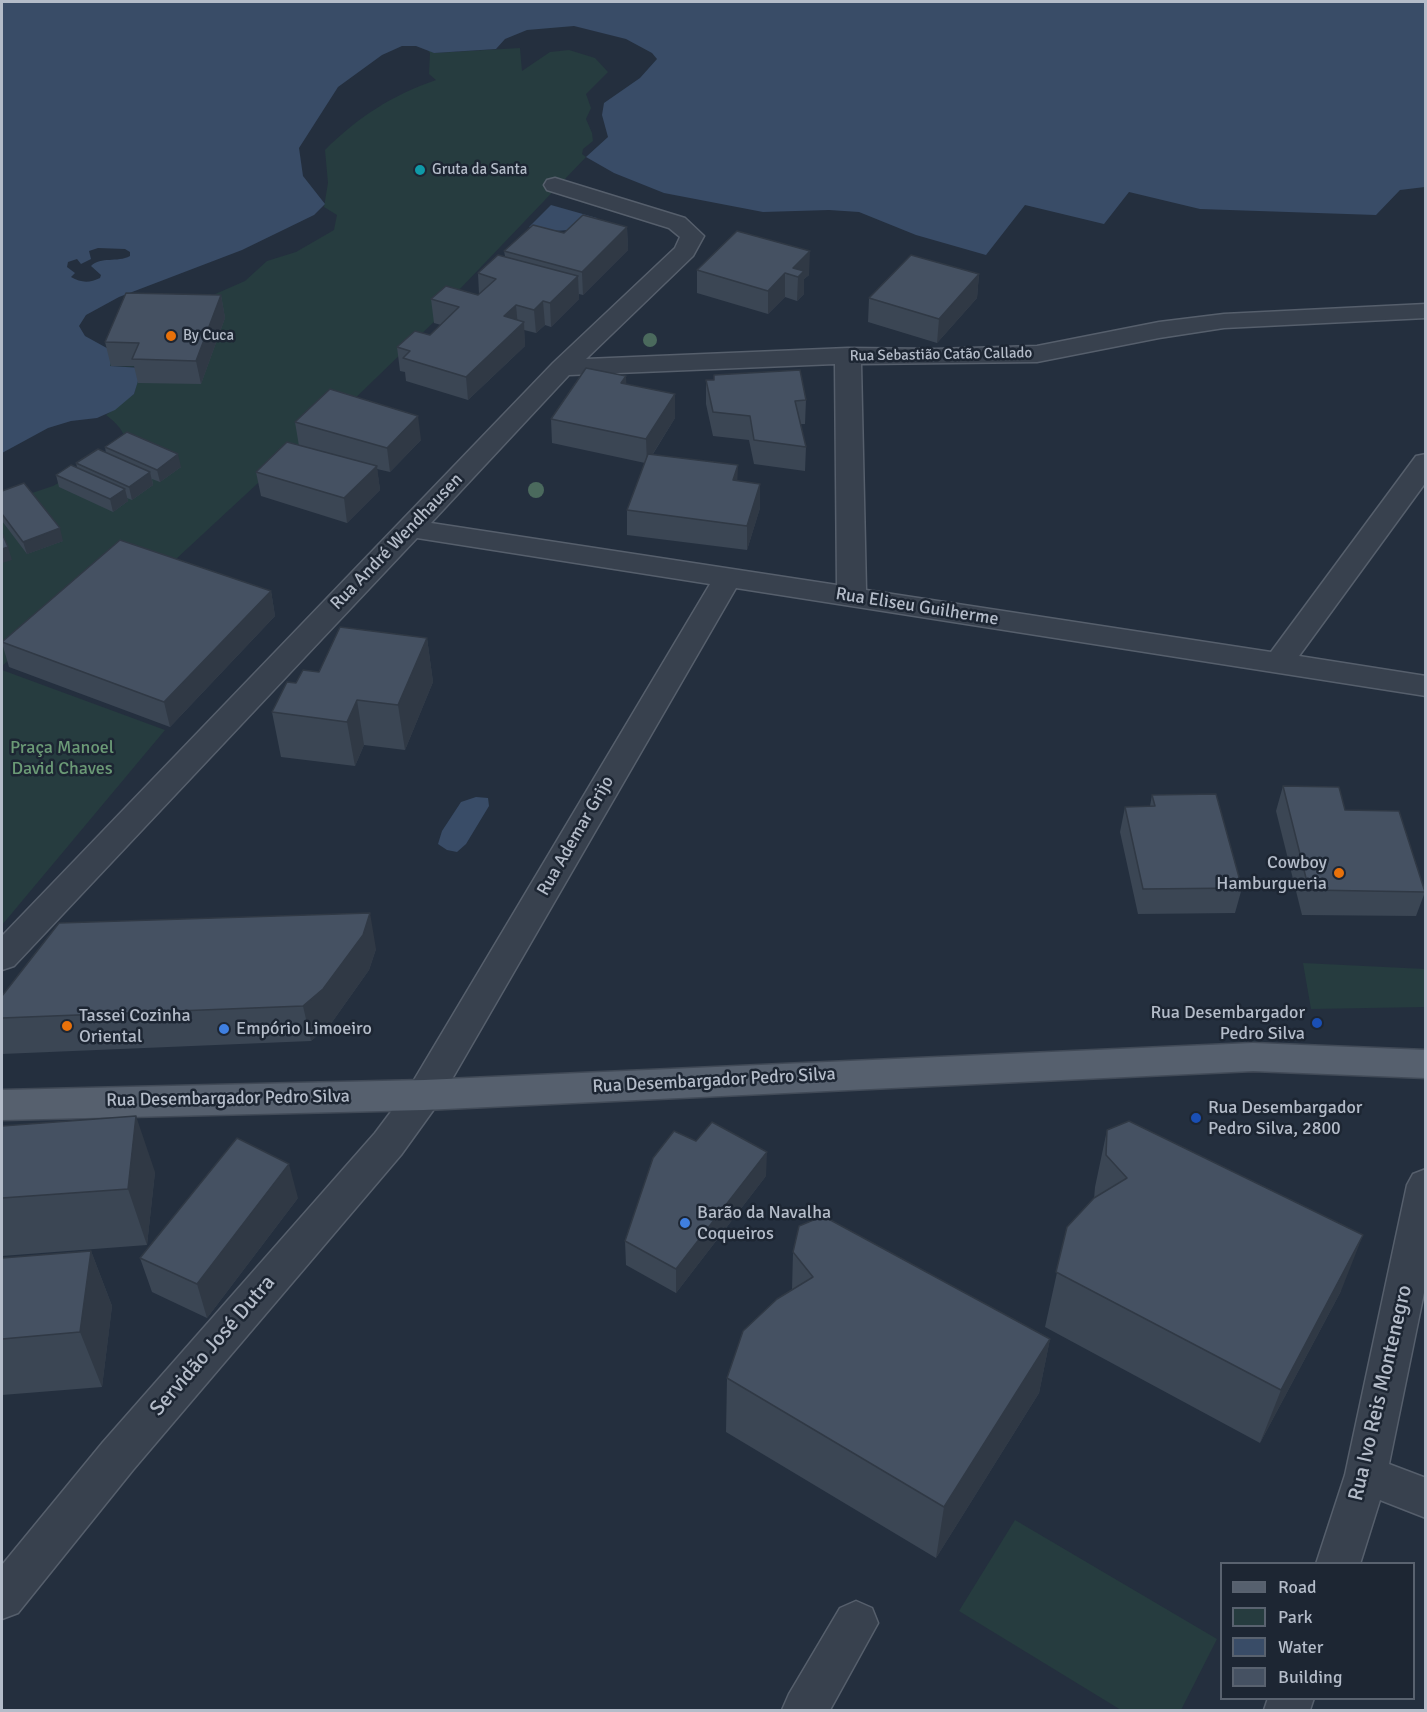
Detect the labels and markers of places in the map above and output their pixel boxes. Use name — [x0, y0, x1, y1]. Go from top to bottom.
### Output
place label: Gruta da Santa — [432, 161, 527, 179]
marker: Gruta da Santa — [413, 163, 427, 177]
place label: By Cuca — [183, 327, 234, 345]
marker: By Cuca — [164, 329, 178, 343]
place label: Cowboy Hamburgueria — [1216, 852, 1327, 894]
marker: Cowboy Hamburgueria — [1332, 866, 1346, 880]
place label: Rua Desembargador Pedro Silva — [1151, 1002, 1305, 1044]
place label: Tassei Cozinha Oriental — [79, 1005, 191, 1048]
marker: Rua Desembargador Pedro Silva — [1310, 1016, 1324, 1030]
place label: Empório Limoeiro — [236, 1018, 372, 1040]
marker: Tassei Cozinha Oriental — [60, 1019, 74, 1033]
marker: Empório Limoeiro — [217, 1022, 231, 1036]
place label: Rua Desembargador Pedro Silva, 2800 — [1208, 1097, 1362, 1140]
marker: Rua Desembargador Pedro Silva, 2800 — [1189, 1111, 1203, 1125]
place label: Barão da Navalha Coqueiros — [697, 1202, 831, 1244]
marker: Barão da Navalha Coqueiros — [678, 1216, 692, 1230]

